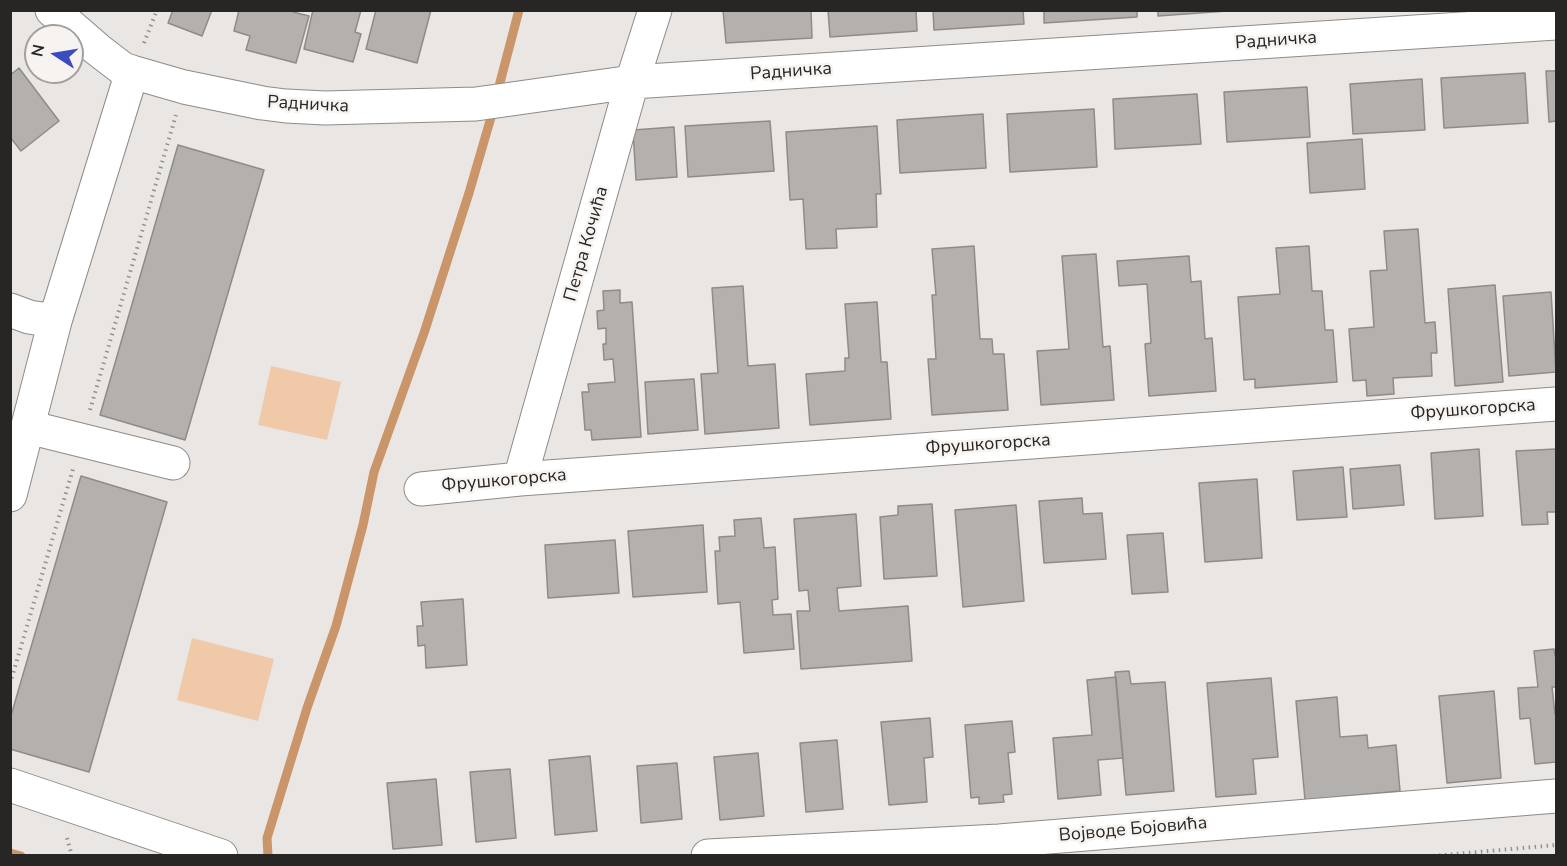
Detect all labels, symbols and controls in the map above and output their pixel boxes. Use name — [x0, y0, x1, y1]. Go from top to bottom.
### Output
north arrow — [24, 24, 84, 84]
street label: Радничка — [1234, 27, 1318, 55]
text: N — [26, 43, 50, 59]
street label: Радничка — [749, 58, 833, 86]
street label: Радничка — [267, 92, 349, 118]
street label: Петра Кочића — [560, 184, 614, 304]
street label: Фрушкогорска — [1410, 395, 1536, 425]
street label: Фрушкогорска — [925, 430, 1051, 460]
street label: Фрушкогорска — [440, 465, 568, 497]
street label: Војводе Бојовића — [1058, 813, 1208, 847]

